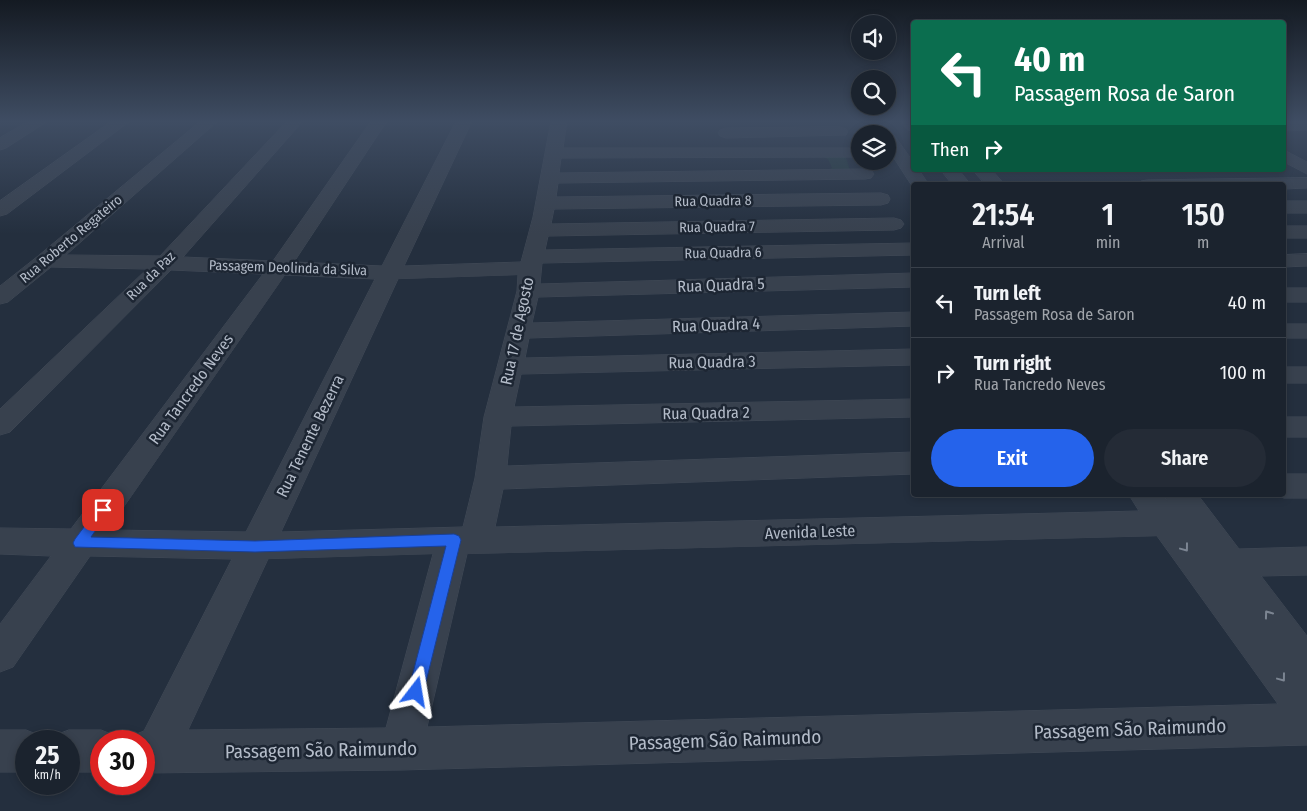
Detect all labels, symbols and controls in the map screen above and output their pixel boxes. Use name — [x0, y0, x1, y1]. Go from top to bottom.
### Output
map controls — [851, 15, 896, 170]
button: sound — [851, 15, 896, 60]
text: 40 m — [1014, 38, 1085, 80]
icon: left — [931, 40, 996, 105]
button: search — [851, 70, 896, 115]
text: Passagem Rosa de Saron — [1014, 80, 1235, 107]
button: layers — [851, 125, 896, 170]
icon: right — [979, 135, 1007, 163]
text: Then — [931, 138, 969, 161]
street label: Rua Roberto Regateiro — [16, 191, 126, 287]
street label: Rua Quadra 8 — [674, 192, 752, 210]
text: 21:54 — [972, 197, 1035, 233]
text: 1 — [1102, 197, 1114, 233]
text: 150 — [1182, 197, 1225, 233]
street label: Rua Quadra 7 — [679, 218, 755, 236]
text: Arrival — [982, 233, 1025, 252]
text: min — [1096, 233, 1121, 252]
text: m — [1197, 233, 1209, 252]
street label: Rua Quadra 6 — [684, 244, 762, 262]
street label: Rua da Paz — [123, 248, 179, 304]
street label: Passagem Deolinda da Silva — [209, 257, 368, 279]
street label: Rua Quadra 5 — [677, 274, 765, 296]
street label: Rua 17 de Agosto — [496, 275, 538, 387]
text: Turn left — [974, 282, 1041, 305]
icon: left — [931, 289, 959, 317]
text: 40 m — [1228, 291, 1266, 314]
text: Passagem Rosa de Saron — [974, 305, 1135, 324]
street label: Rua Quadra 4 — [672, 314, 761, 336]
street label: Rua Tancredo Neves — [145, 330, 237, 448]
street label: Rua Quadra 3 — [668, 352, 756, 372]
text: Turn right — [974, 352, 1051, 375]
icon: right — [931, 359, 959, 387]
text: 100 m — [1220, 361, 1266, 384]
street label: Rua Tenente Bezerra — [272, 372, 348, 500]
text: Rua Tancredo Neves — [974, 375, 1106, 394]
street label: Rua Quadra 2 — [662, 403, 750, 423]
button: Exit — [931, 429, 1094, 487]
button: Share — [1104, 429, 1266, 487]
pin — [82, 489, 124, 531]
icon: arrive — [89, 496, 117, 524]
street label: Avenida Leste — [765, 521, 856, 543]
one-way arrow — [1179, 542, 1187, 551]
one-way arrow — [1265, 610, 1274, 620]
position arrow — [389, 665, 441, 717]
one-way arrow — [1277, 672, 1285, 681]
street label: Passagem São Raimundo — [1033, 714, 1227, 744]
street label: Passagem São Raimundo — [628, 725, 822, 755]
speed limit sign: 30 — [90, 730, 155, 795]
street label: Passagem São Raimundo — [225, 737, 417, 763]
text: 25 — [36, 741, 59, 771]
text: km/h — [34, 768, 61, 782]

